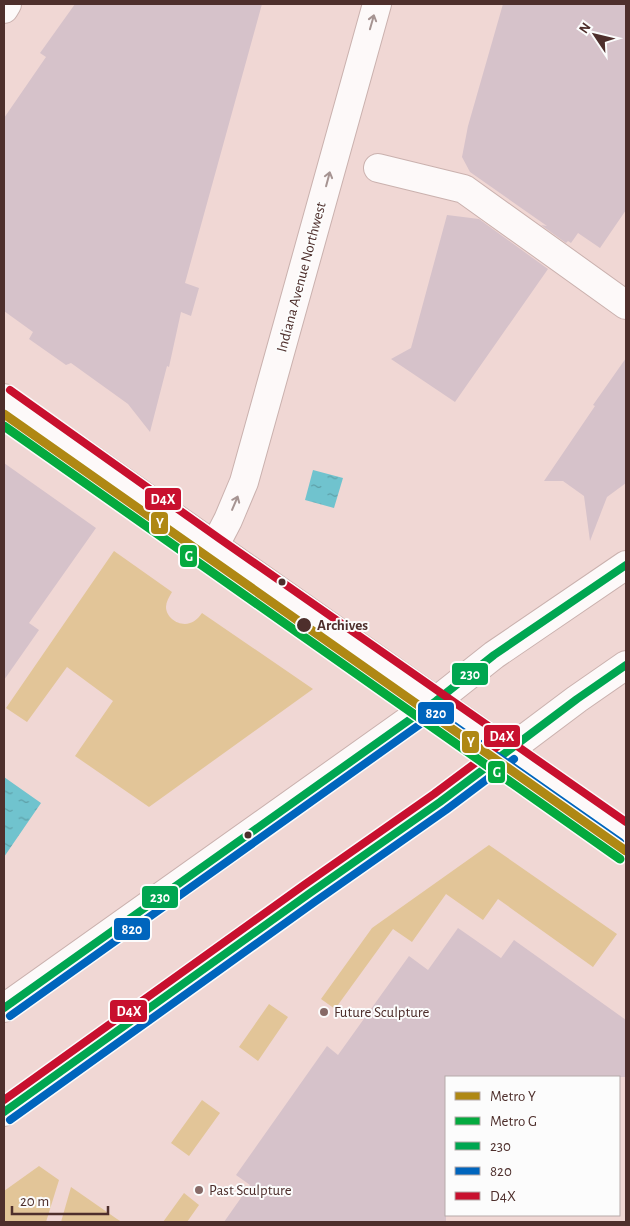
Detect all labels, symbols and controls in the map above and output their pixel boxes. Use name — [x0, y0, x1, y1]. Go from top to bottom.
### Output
north arrow — [570, 10, 620, 60]
one-way arrow — [368, 14, 377, 30]
text: N — [577, 20, 594, 36]
one-way arrow — [324, 171, 334, 187]
street label: Indiana Avenue Northwest — [274, 200, 329, 354]
line badge: D4X — [144, 487, 182, 511]
text: D4X — [151, 493, 176, 507]
one-way arrow — [231, 496, 241, 511]
line badge: Y — [150, 511, 169, 535]
text: Y — [156, 517, 164, 531]
line badge: G — [179, 544, 198, 568]
text: G — [185, 550, 193, 564]
unlabelled marker — [277, 577, 287, 587]
marker: Archives — [295, 616, 313, 634]
place label: Archives — [317, 618, 368, 633]
line badge: 230 — [451, 662, 489, 686]
text: 230 — [460, 668, 480, 682]
line badge: 820 — [417, 701, 455, 725]
text: 820 — [426, 707, 446, 721]
line badge: D4X — [483, 724, 521, 748]
line badge: Y — [461, 730, 480, 754]
text: D4X — [490, 730, 515, 744]
text: Y — [467, 736, 475, 750]
line badge: G — [487, 760, 506, 784]
text: G — [493, 766, 501, 780]
unlabelled marker — [243, 830, 253, 840]
line badge: 230 — [141, 885, 179, 909]
text: 230 — [150, 891, 170, 905]
line badge: 820 — [113, 917, 151, 941]
text: 820 — [122, 923, 142, 937]
line badge: D4X — [109, 999, 148, 1023]
text: D4X — [117, 1005, 142, 1019]
place label: Future Sculpture — [334, 1005, 430, 1020]
marker: Future Sculpture — [318, 1006, 330, 1018]
legend — [445, 1076, 620, 1216]
text: Metro Y — [490, 1089, 536, 1104]
text: Metro G — [490, 1114, 537, 1129]
text: 230 — [490, 1139, 511, 1154]
text: 820 — [490, 1164, 512, 1179]
place label: Past Sculpture — [209, 1183, 292, 1198]
scale bar — [12, 1184, 109, 1216]
marker: Past Sculpture — [193, 1184, 205, 1196]
text: D4X — [490, 1189, 516, 1204]
text: 20 m — [20, 1194, 49, 1209]

